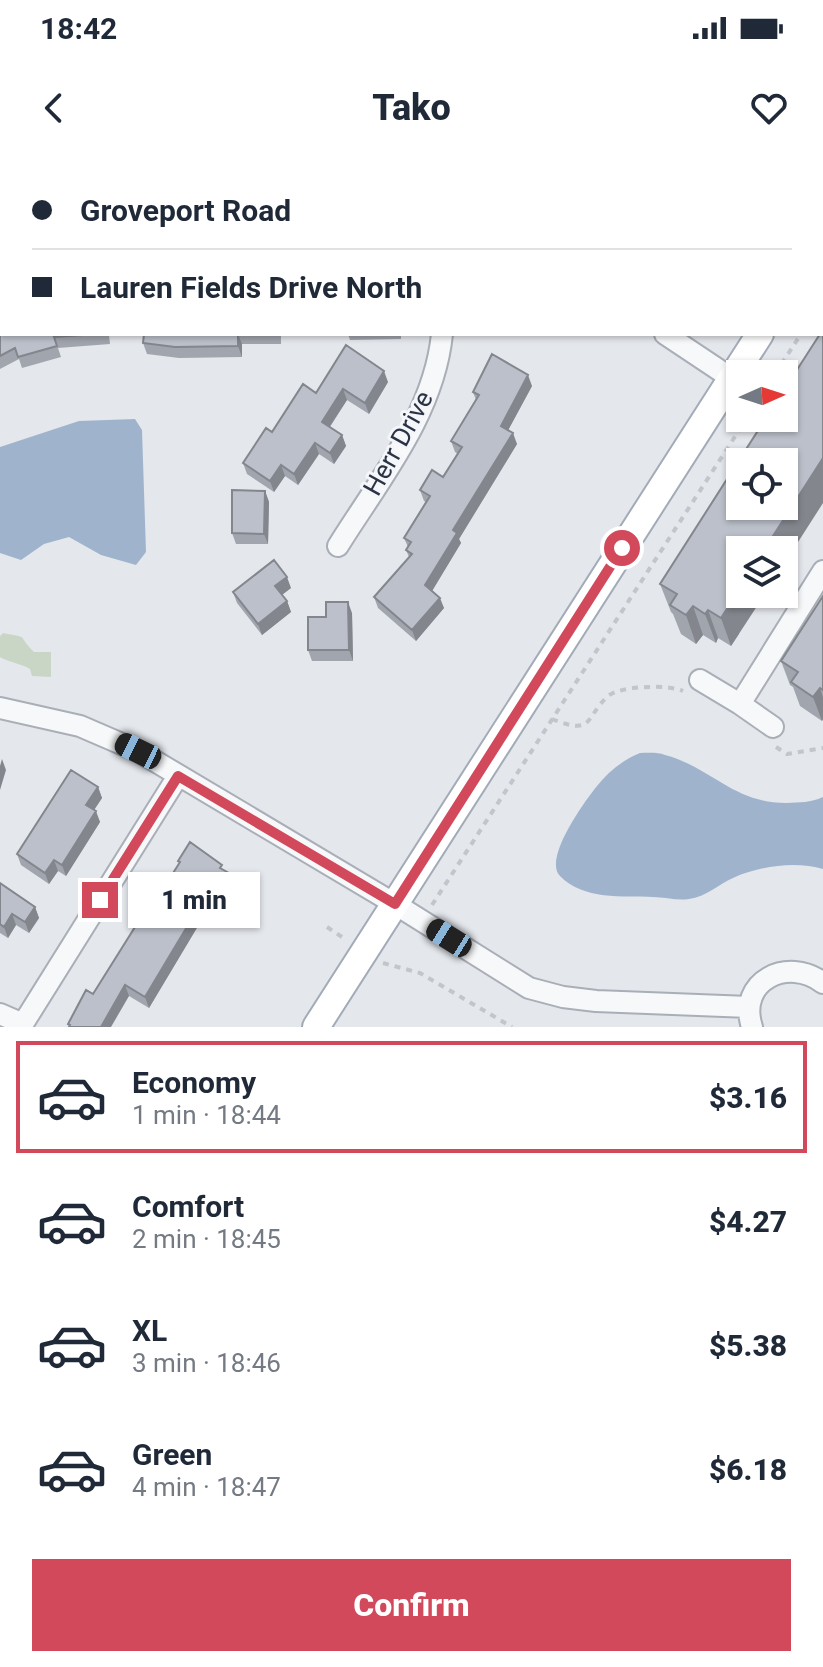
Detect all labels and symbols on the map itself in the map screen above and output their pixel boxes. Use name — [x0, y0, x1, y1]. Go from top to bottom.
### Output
north arrow — [726, 360, 798, 432]
street label: Herr Drive — [357, 386, 439, 500]
route start — [604, 530, 640, 566]
car — [111, 730, 165, 772]
callout: 1 min — [128, 872, 260, 928]
route end — [82, 882, 118, 918]
car — [422, 915, 476, 961]

